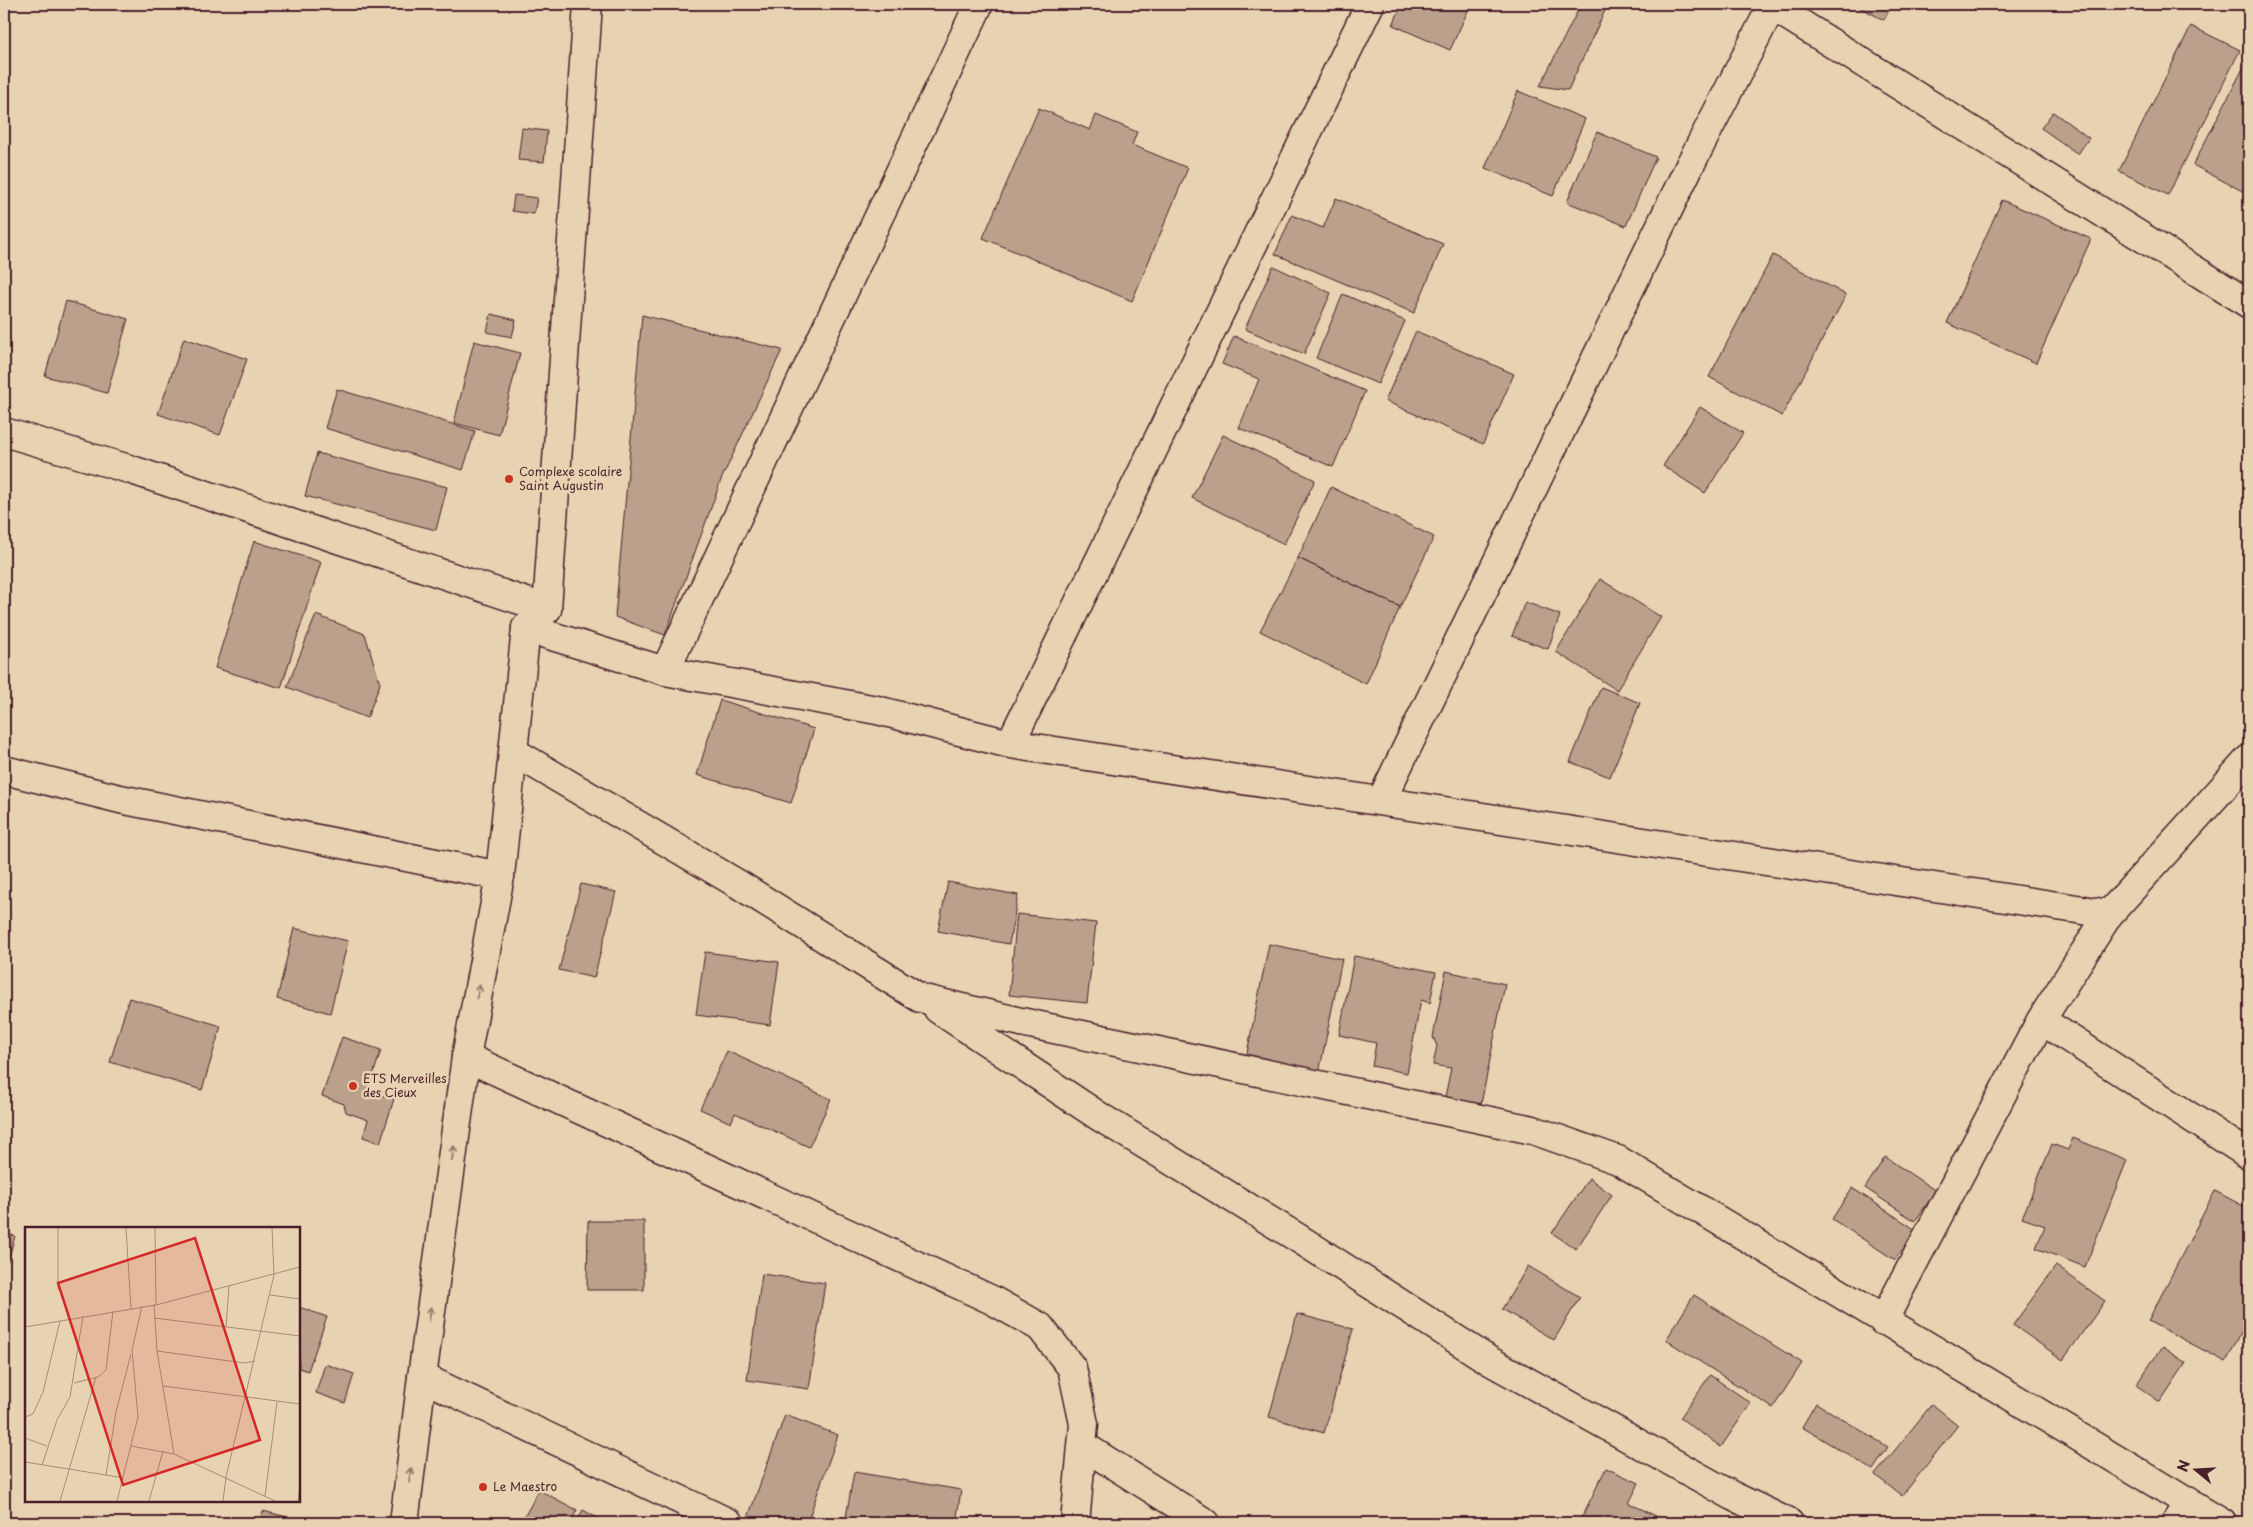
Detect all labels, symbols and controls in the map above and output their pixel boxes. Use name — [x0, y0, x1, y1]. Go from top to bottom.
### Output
place label: Complexe scolaire Saint Augustin — [519, 462, 622, 494]
marker: Complexe scolaire Saint Augustin — [503, 473, 515, 485]
one-way arrow — [474, 985, 483, 1001]
place label: ETS Merveilles des Cieux — [363, 1069, 447, 1101]
marker: ETS Merveilles des Cieux — [347, 1080, 359, 1092]
one-way arrow — [448, 1145, 458, 1161]
inset map — [25, 1227, 300, 1502]
one-way arrow — [426, 1306, 436, 1322]
north arrow — [2170, 1444, 2220, 1494]
text: N — [2171, 1457, 2195, 1474]
one-way arrow — [405, 1467, 415, 1483]
place label: Le Maestro — [493, 1477, 558, 1495]
marker: Le Maestro — [477, 1481, 489, 1493]

